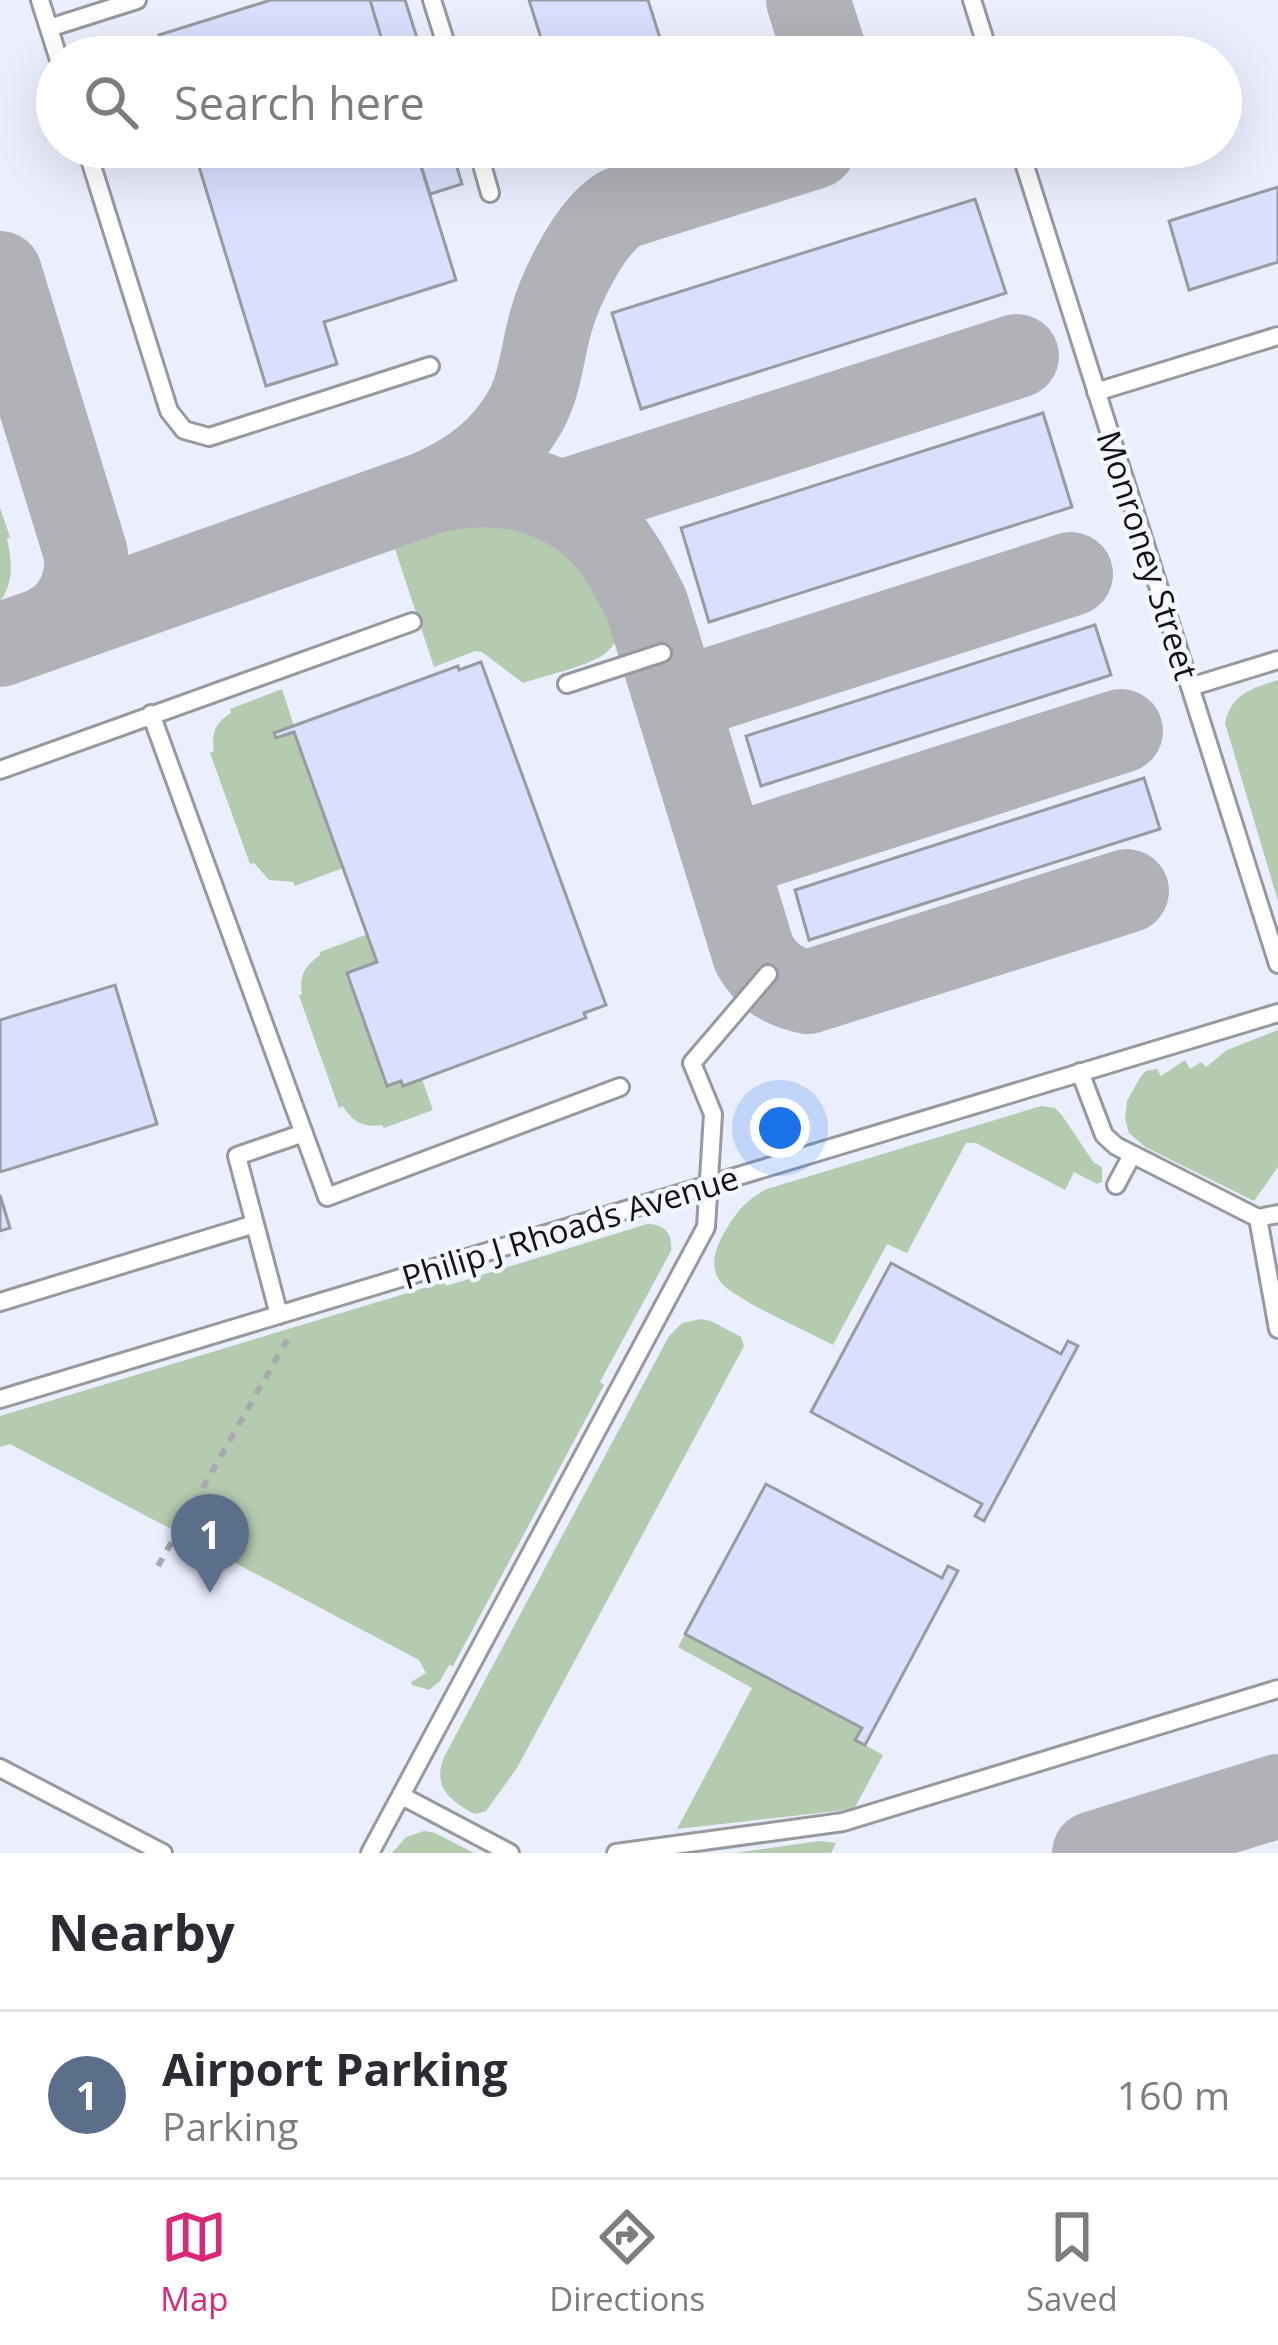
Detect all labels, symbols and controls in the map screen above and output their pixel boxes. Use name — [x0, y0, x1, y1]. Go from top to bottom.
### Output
search box — [36, 36, 1242, 168]
icon: search — [78, 69, 144, 135]
text: Search here — [174, 72, 425, 133]
street label: Monroney Street — [1087, 425, 1209, 685]
your location — [750, 1098, 810, 1158]
street label: Philip J Rhoads Avenue — [396, 1154, 744, 1300]
pin: 1 — [171, 1494, 249, 1593]
text: Nearby — [48, 1896, 235, 1966]
text: Airport Parking — [162, 2038, 508, 2099]
text: 1 — [76, 2068, 98, 2121]
text: 160 m — [1117, 2068, 1230, 2121]
text: Parking — [162, 2099, 299, 2152]
tab: Map — [160, 2204, 229, 2321]
tab: Directions — [549, 2204, 705, 2321]
tab: Saved — [1026, 2204, 1118, 2321]

